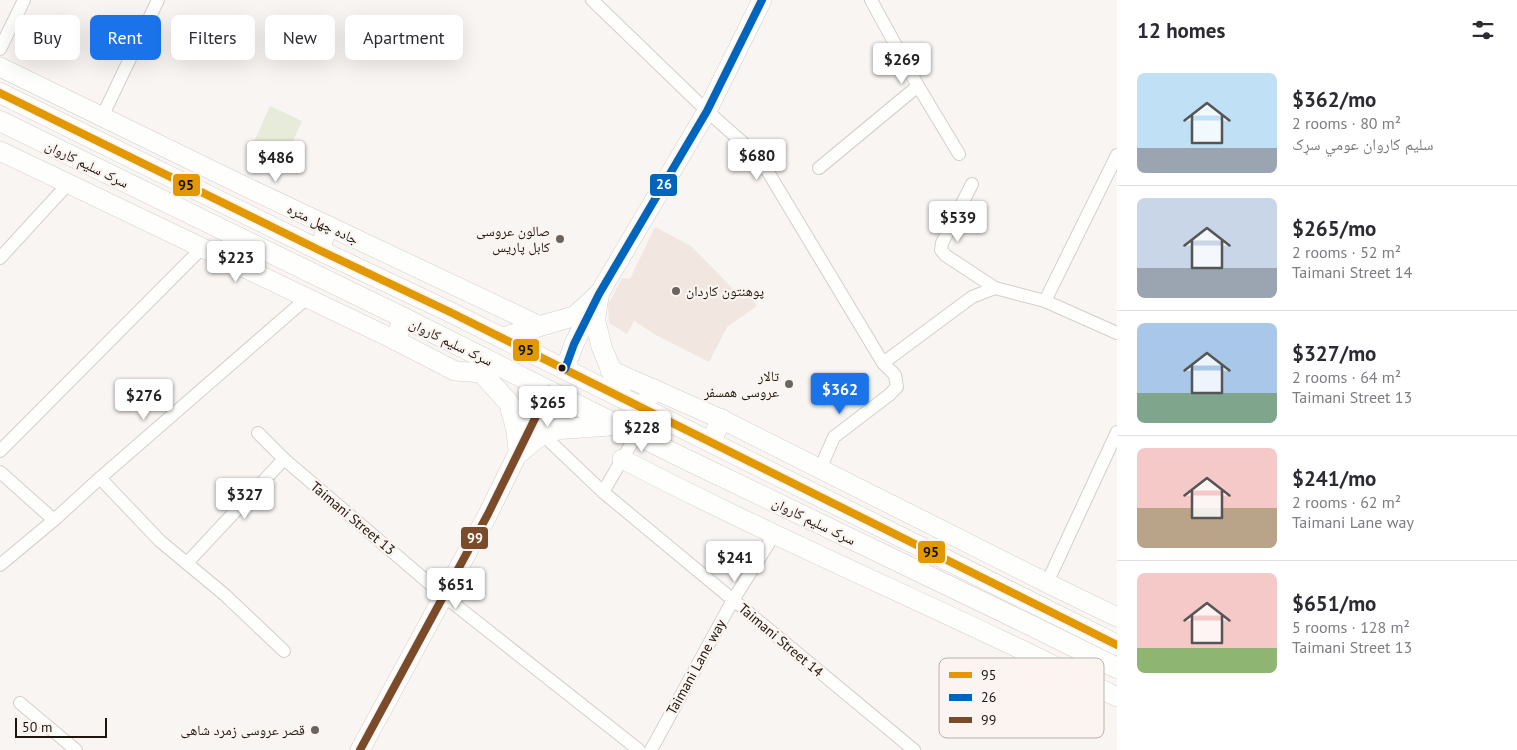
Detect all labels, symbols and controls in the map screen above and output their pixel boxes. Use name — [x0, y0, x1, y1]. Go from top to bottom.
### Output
chip: Buy — [15, 15, 80, 60]
chip: Rent — [90, 15, 161, 60]
chip: Filters — [171, 15, 255, 60]
chip: New — [265, 15, 335, 60]
chip: Apartment — [345, 15, 463, 60]
icon: filters — [1469, 16, 1497, 44]
text: 12 homes — [1137, 17, 1225, 44]
pin: $269 — [872, 42, 932, 85]
text: $269 — [884, 49, 920, 69]
text: $362/mo — [1292, 86, 1376, 113]
icon: home — [1177, 93, 1237, 153]
text: 2 rooms · 80 m² — [1292, 113, 1401, 133]
text: سلیم کاروان عومي سړک — [1292, 134, 1433, 154]
street label: سرک سلیم کاروان — [42, 136, 132, 193]
pin: $680 — [727, 138, 787, 181]
pin: $486 — [246, 140, 306, 183]
text: $680 — [739, 145, 775, 165]
text: $486 — [258, 147, 294, 167]
line badge: 95 — [172, 173, 201, 197]
line badge: 26 — [649, 173, 678, 197]
text: 26 — [656, 175, 672, 193]
text: 95 — [178, 176, 194, 194]
street label: جاده چهل متره — [284, 200, 362, 248]
pin: $539 — [928, 200, 988, 243]
text: $539 — [940, 207, 976, 227]
text: $265/mo — [1292, 215, 1376, 242]
icon: home — [1177, 218, 1237, 278]
place label: صالون عروسی کابل پاریس — [476, 222, 550, 256]
marker: صالون عروسی کابل پاریس — [554, 233, 566, 245]
pin: $223 — [206, 240, 266, 283]
text: 2 rooms · 52 m² — [1292, 242, 1401, 262]
text: $223 — [218, 247, 254, 267]
text: Taimani Street 14 — [1292, 262, 1412, 282]
place label: پوهنتون کاردان — [686, 282, 764, 300]
marker: پوهنتون کاردان — [670, 285, 682, 297]
street label: سرک سلیم کاروان — [406, 314, 496, 371]
line badge: 95 — [512, 338, 540, 362]
text: $327/mo — [1292, 340, 1376, 367]
text: 95 — [518, 341, 534, 359]
icon: home — [1177, 343, 1237, 403]
unlabelled marker — [557, 363, 567, 373]
place label: تالار عروسی همسفر — [703, 367, 779, 401]
text: 2 rooms · 64 m² — [1292, 367, 1401, 387]
pin: $362 — [810, 372, 870, 415]
pin: $276 — [114, 378, 174, 421]
marker: تالار عروسی همسفر — [783, 378, 795, 390]
text: $362 — [822, 379, 858, 399]
text: $276 — [126, 385, 162, 405]
pin: $265 — [518, 386, 578, 428]
text: Taimani Street 13 — [1292, 387, 1412, 407]
text: $265 — [530, 392, 566, 412]
pin: $228 — [612, 410, 672, 453]
text: $228 — [624, 417, 660, 437]
text: $241/mo — [1292, 465, 1376, 492]
icon: home — [1177, 468, 1237, 528]
street label: Taimani Street 13 — [307, 477, 399, 559]
pin: $327 — [215, 478, 275, 520]
text: $327 — [227, 484, 263, 504]
text: 2 rooms · 62 m² — [1292, 492, 1401, 512]
street label: سرک سلیم کاروان — [769, 493, 859, 550]
text: Taimani Lane way — [1292, 512, 1414, 532]
line badge: 99 — [460, 526, 489, 550]
text: 99 — [467, 529, 483, 547]
pin: $241 — [705, 540, 765, 583]
line badge: 95 — [917, 540, 946, 564]
text: 95 — [923, 543, 939, 561]
text: $241 — [717, 547, 753, 567]
pin: $651 — [426, 568, 486, 610]
text: $651 — [438, 574, 474, 594]
text: $651/mo — [1292, 590, 1376, 617]
icon: home — [1177, 593, 1237, 653]
street label: Taimani Street 14 — [735, 599, 827, 681]
street label: Taimani Lane way — [662, 616, 730, 718]
text: 5 rooms · 128 m² — [1292, 617, 1410, 637]
text: Taimani Street 13 — [1292, 637, 1412, 657]
legend — [939, 658, 1104, 738]
text: 95 — [981, 666, 996, 684]
text: 26 — [981, 688, 996, 706]
text: 99 — [981, 711, 996, 729]
scale bar — [15, 715, 108, 738]
text: 50 m — [22, 718, 52, 736]
place label: قصر عروسی زمرد شاهی — [181, 721, 305, 739]
marker: قصر عروسی زمرد شاهی — [309, 724, 321, 736]

